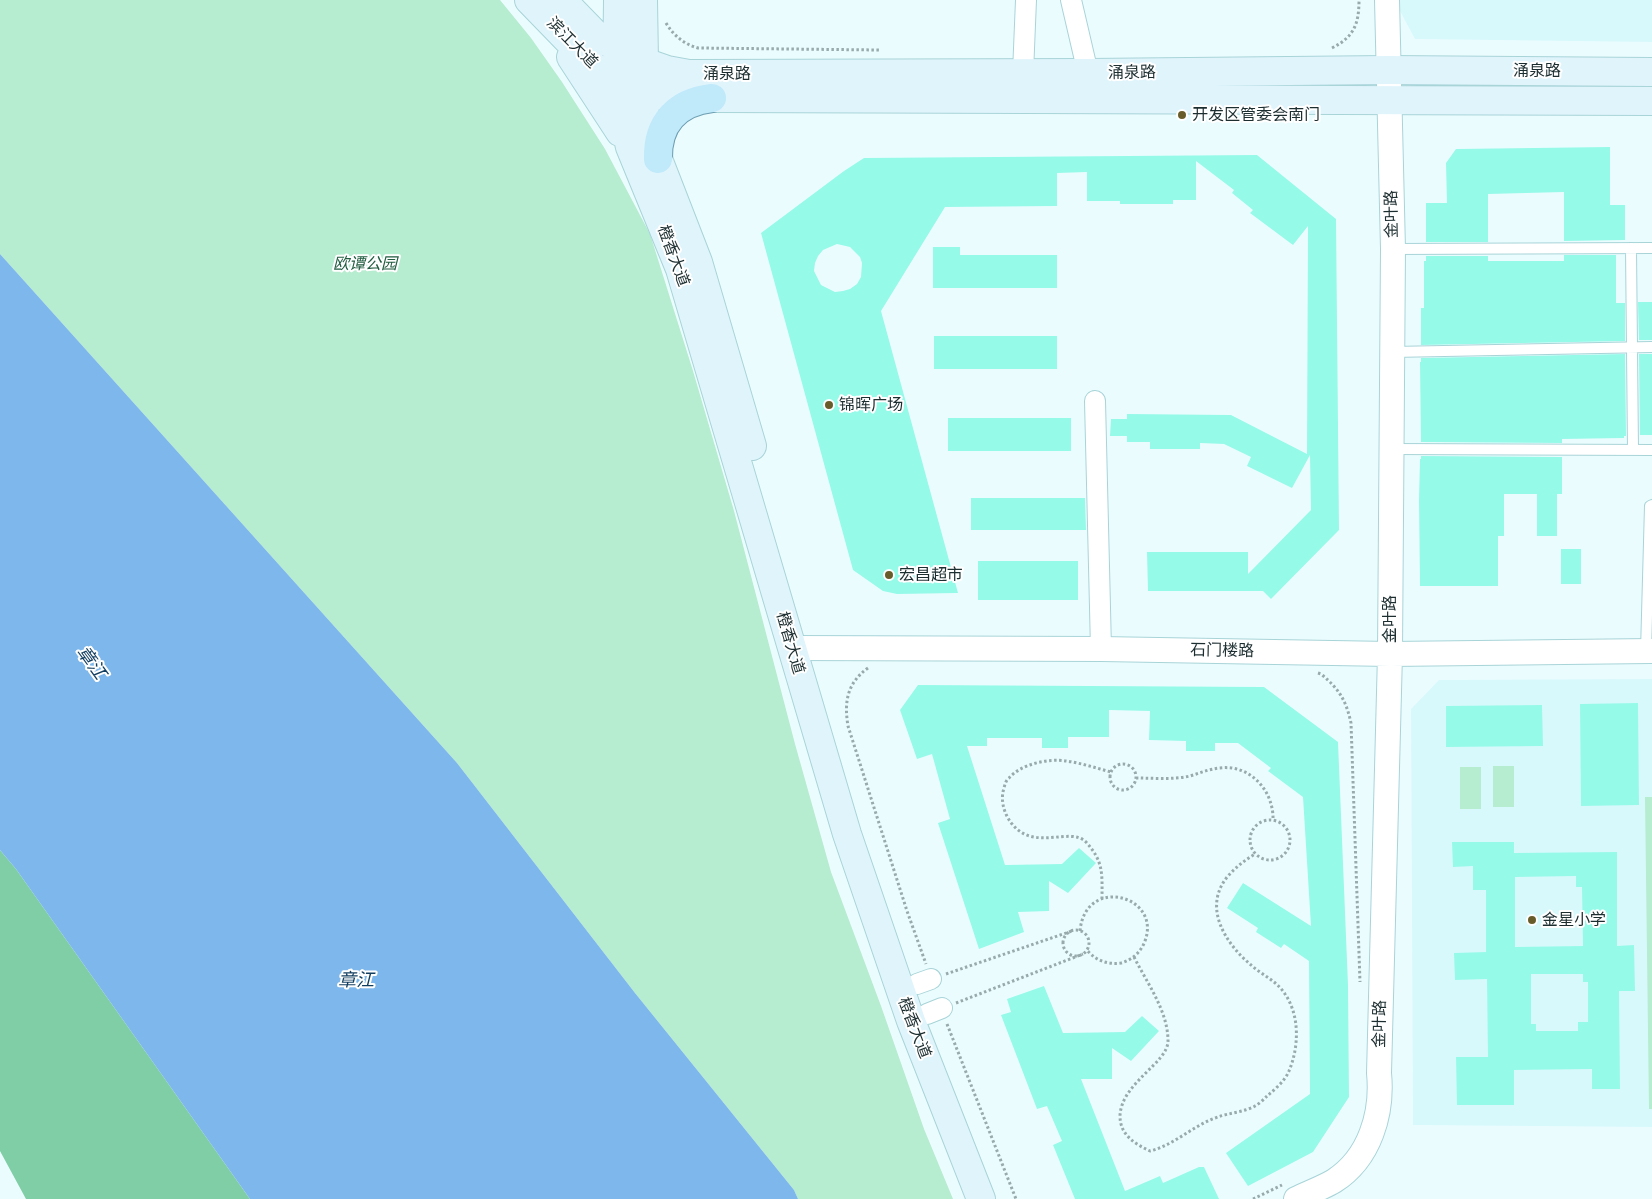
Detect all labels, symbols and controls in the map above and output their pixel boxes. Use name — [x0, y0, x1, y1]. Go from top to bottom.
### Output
street label: 滨江大道 — [543, 14, 601, 72]
street label: 涌泉路 — [1513, 61, 1561, 81]
street label: 涌泉路 — [1108, 63, 1156, 83]
street label: 涌泉路 — [703, 64, 751, 84]
place label: 开发区管委会南门 — [1192, 105, 1320, 125]
marker: 开发区管委会南门 — [1176, 109, 1188, 121]
street label: 金叶路 — [1382, 190, 1402, 238]
street label: 橙香大道 — [653, 223, 693, 289]
park label: 欧谭公园 — [333, 254, 397, 274]
place label: 锦晖广场 — [839, 395, 903, 415]
marker: 锦晖广场 — [823, 399, 835, 411]
place label: 宏昌超市 — [899, 565, 963, 585]
marker: 宏昌超市 — [883, 569, 895, 581]
street label: 金叶路 — [1380, 595, 1400, 643]
street label: 橙香大道 — [772, 610, 808, 676]
street label: 石门楼路 — [1190, 641, 1254, 661]
water label: 章江 — [72, 642, 110, 684]
place label: 金星小学 — [1542, 910, 1606, 930]
marker: 金星小学 — [1526, 914, 1538, 926]
water label: 章江 — [338, 970, 374, 992]
street label: 橙香大道 — [894, 995, 934, 1061]
street label: 金叶路 — [1370, 1000, 1390, 1048]

